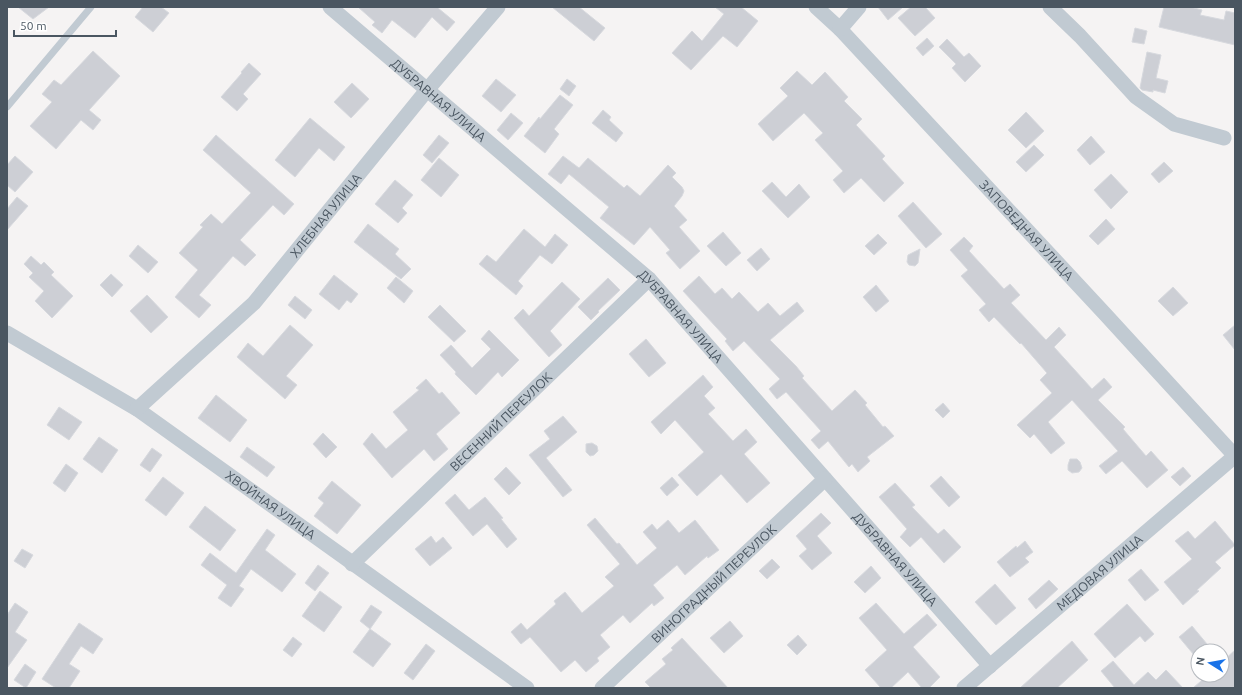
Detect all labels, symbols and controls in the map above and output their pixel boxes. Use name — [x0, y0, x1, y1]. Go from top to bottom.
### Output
scale bar — [14, 12, 116, 38]
text: 50 m — [20, 19, 47, 32]
street label: ДУБРАВНАЯ УЛИЦА — [389, 55, 489, 144]
street label: ХЛЕБНАЯ УЛИЦА — [287, 170, 364, 260]
street label: ЗАПОВЕДНАЯ УЛИЦА — [977, 177, 1077, 283]
street label: ДУБРАВНАЯ УЛИЦА — [636, 266, 727, 366]
street label: ВЕСЕННИЙ ПЕРЕУЛОК — [447, 369, 554, 473]
street label: ХВОЙНАЯ УЛИЦА — [223, 468, 319, 542]
street label: ДУБРАВНАЯ УЛИЦА — [850, 509, 941, 609]
street label: ВИНОГРАДНЫЙ ПЕРЕУЛОК — [648, 522, 779, 645]
street label: МЕДОВАЯ УЛИЦА — [1053, 531, 1145, 613]
north arrow — [1190, 643, 1230, 683]
text: N — [1194, 656, 1207, 666]

